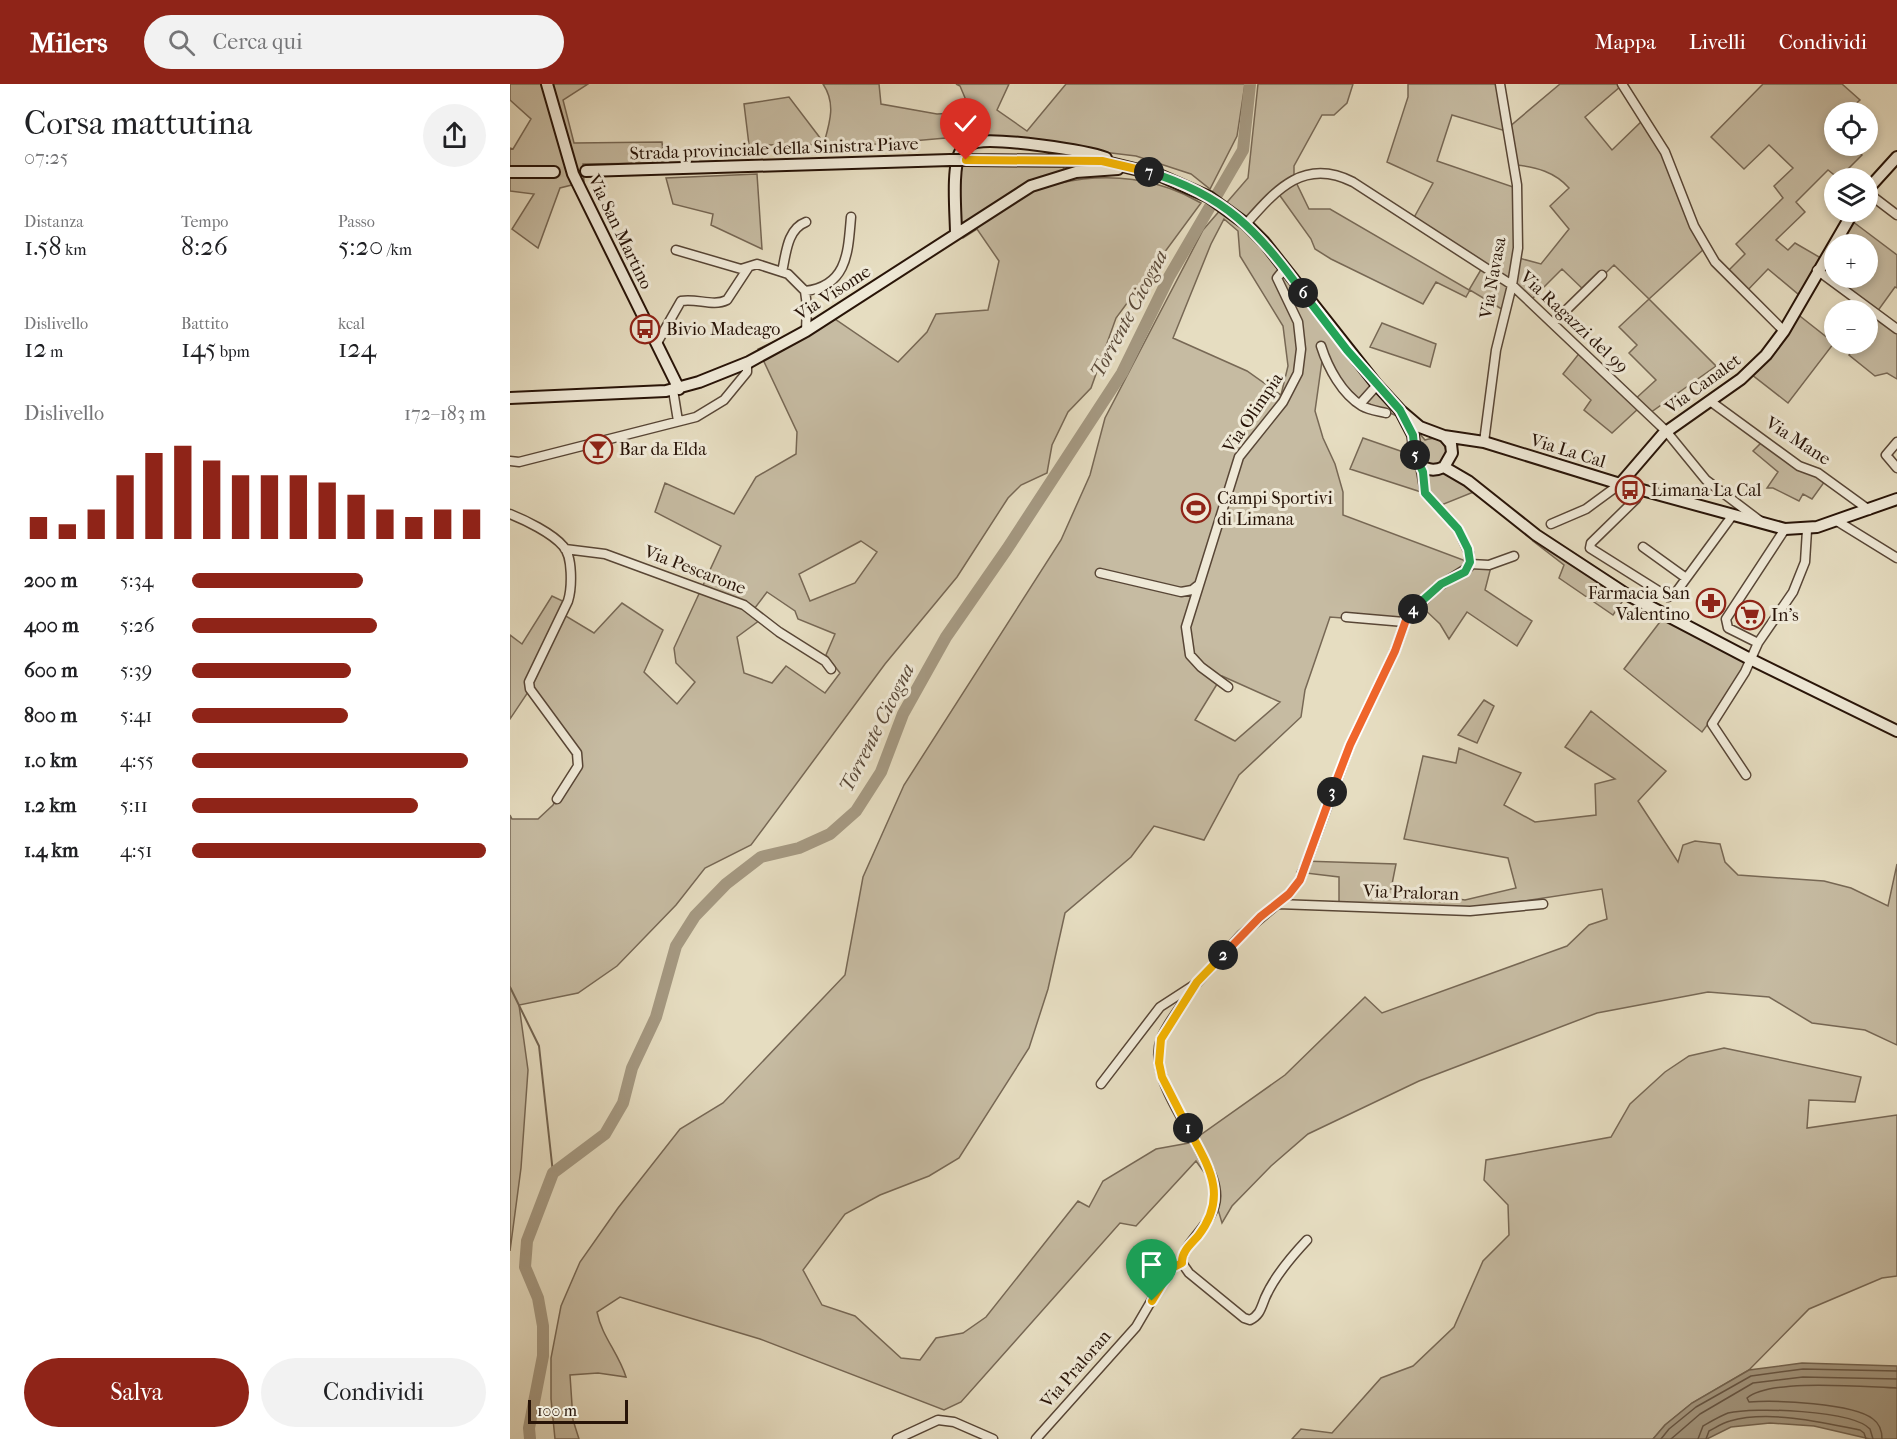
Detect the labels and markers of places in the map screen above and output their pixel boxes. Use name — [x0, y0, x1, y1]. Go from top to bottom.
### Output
pin — [940, 98, 991, 160]
pin: 7 — [1134, 157, 1164, 187]
pin: 6 — [1288, 278, 1318, 308]
bus stop icon: Bivio Madeago — [629, 313, 661, 345]
place label: Bivio Madeago — [666, 319, 780, 340]
bar icon: Bar da Elda — [582, 433, 614, 465]
place label: Bar da Elda — [619, 439, 707, 460]
pin: 5 — [1400, 440, 1430, 470]
bus stop icon: Limana La Cal — [1614, 474, 1646, 506]
place label: Limana La Cal — [1651, 480, 1762, 501]
place label: Campi Sportivi di Limana — [1217, 488, 1334, 530]
sports icon: Campi Sportivi di Limana — [1180, 492, 1212, 524]
place label: Farmacia San Valentino — [1588, 583, 1691, 625]
pharmacy icon: Farmacia San Valentino — [1695, 587, 1727, 619]
pin: 4 — [1398, 594, 1428, 624]
supermarket icon: In's — [1734, 599, 1766, 631]
place label: In's — [1771, 605, 1799, 626]
pin: 3 — [1317, 777, 1347, 807]
pin: 2 — [1208, 940, 1238, 970]
pin: 1 — [1173, 1113, 1203, 1143]
pin — [1126, 1239, 1177, 1301]

